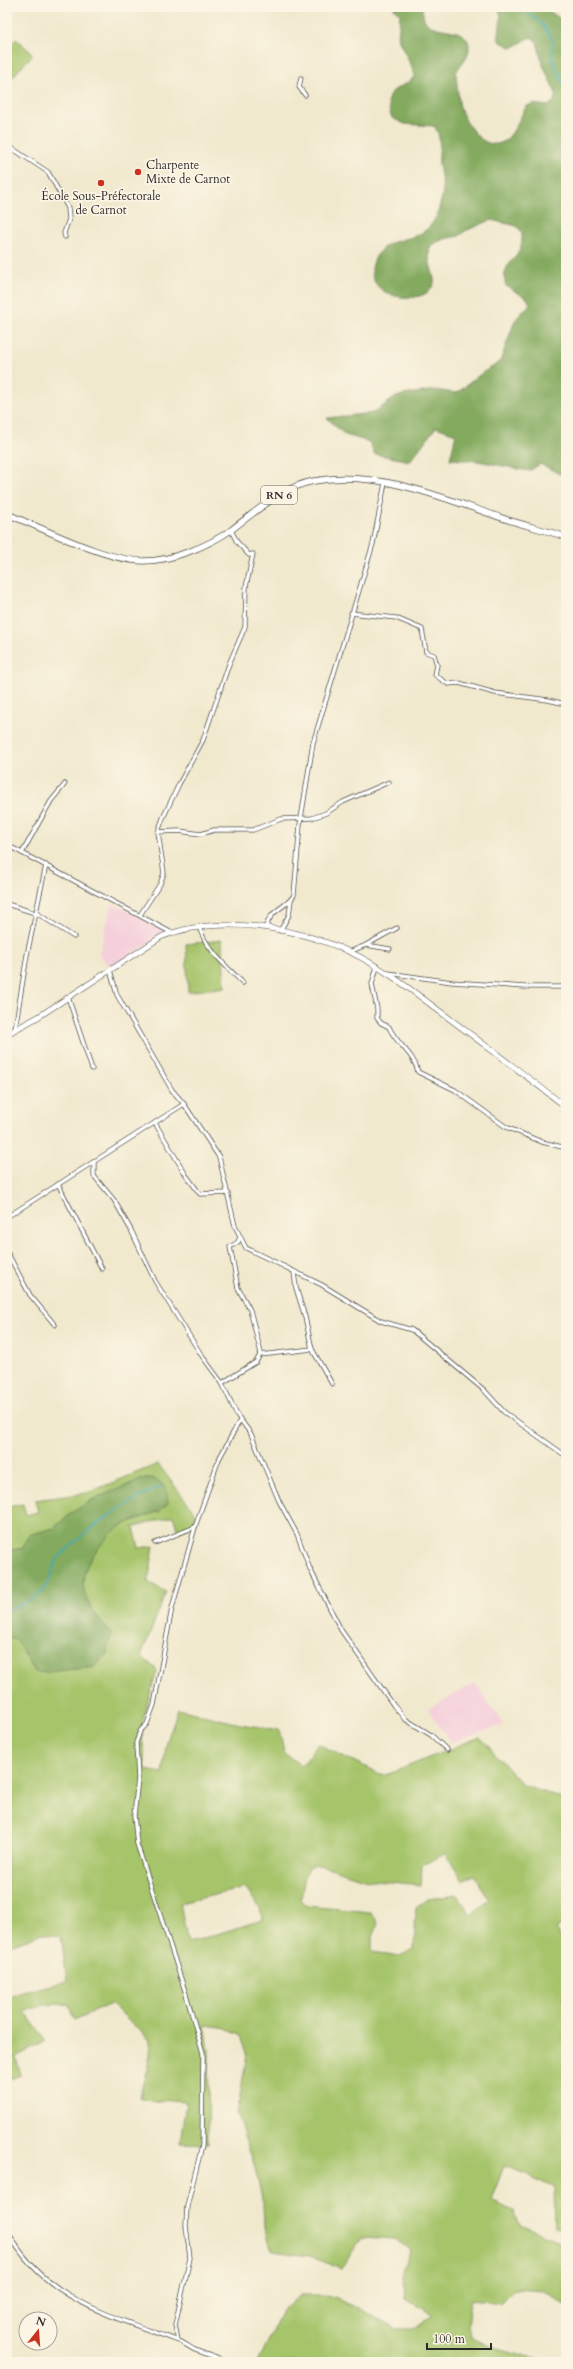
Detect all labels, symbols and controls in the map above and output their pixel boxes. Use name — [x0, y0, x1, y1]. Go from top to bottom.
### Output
place label: Charpente Mixte de Carnot — [146, 157, 230, 187]
marker: Charpente Mixte de Carnot — [133, 167, 143, 177]
marker: École Sous-Préfectorale de Carnot — [96, 178, 106, 188]
place label: École Sous-Préfectorale de Carnot — [41, 187, 161, 218]
road number: RN 6 — [261, 486, 297, 504]
north arrow — [18, 2311, 58, 2351]
text: N — [34, 2313, 48, 2331]
scale bar — [427, 2325, 491, 2351]
text: 100 m — [433, 2331, 466, 2347]

